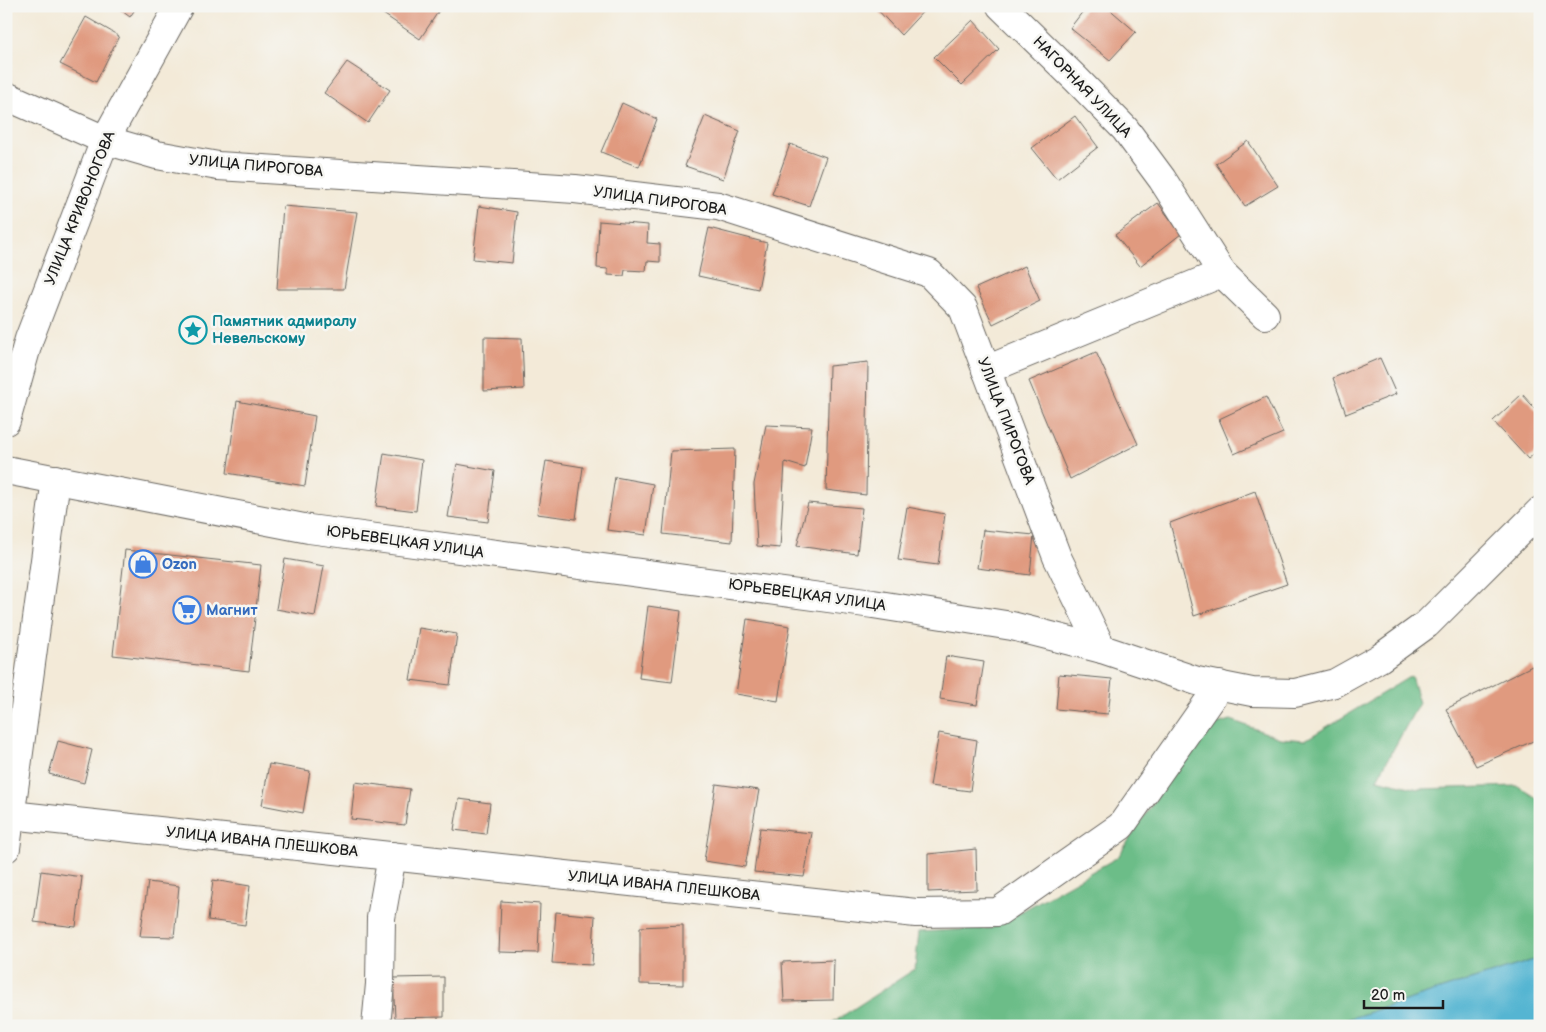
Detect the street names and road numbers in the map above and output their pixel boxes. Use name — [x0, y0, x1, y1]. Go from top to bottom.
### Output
street label: НАГОРНАЯ УЛИЦА — [1029, 32, 1136, 142]
street label: УЛИЦА КРИВОНОГОВА — [40, 127, 120, 288]
street label: УЛИЦА ПИРОГОВА — [188, 151, 325, 181]
street label: УЛИЦА ПИРОГОВА — [592, 182, 729, 220]
street label: УЛИЦА ПИРОГОВА — [973, 355, 1039, 488]
street label: ЮРЬЕВЕЦКАЯ УЛИЦА — [325, 522, 486, 563]
street label: ЮРЬЕВЕЦКАЯ УЛИЦА — [727, 575, 888, 616]
street label: УЛИЦА ИВАНА ПЛЕШКОВА — [165, 822, 360, 862]
street label: УЛИЦА ИВАНА ПЛЕШКОВА — [567, 866, 762, 906]

